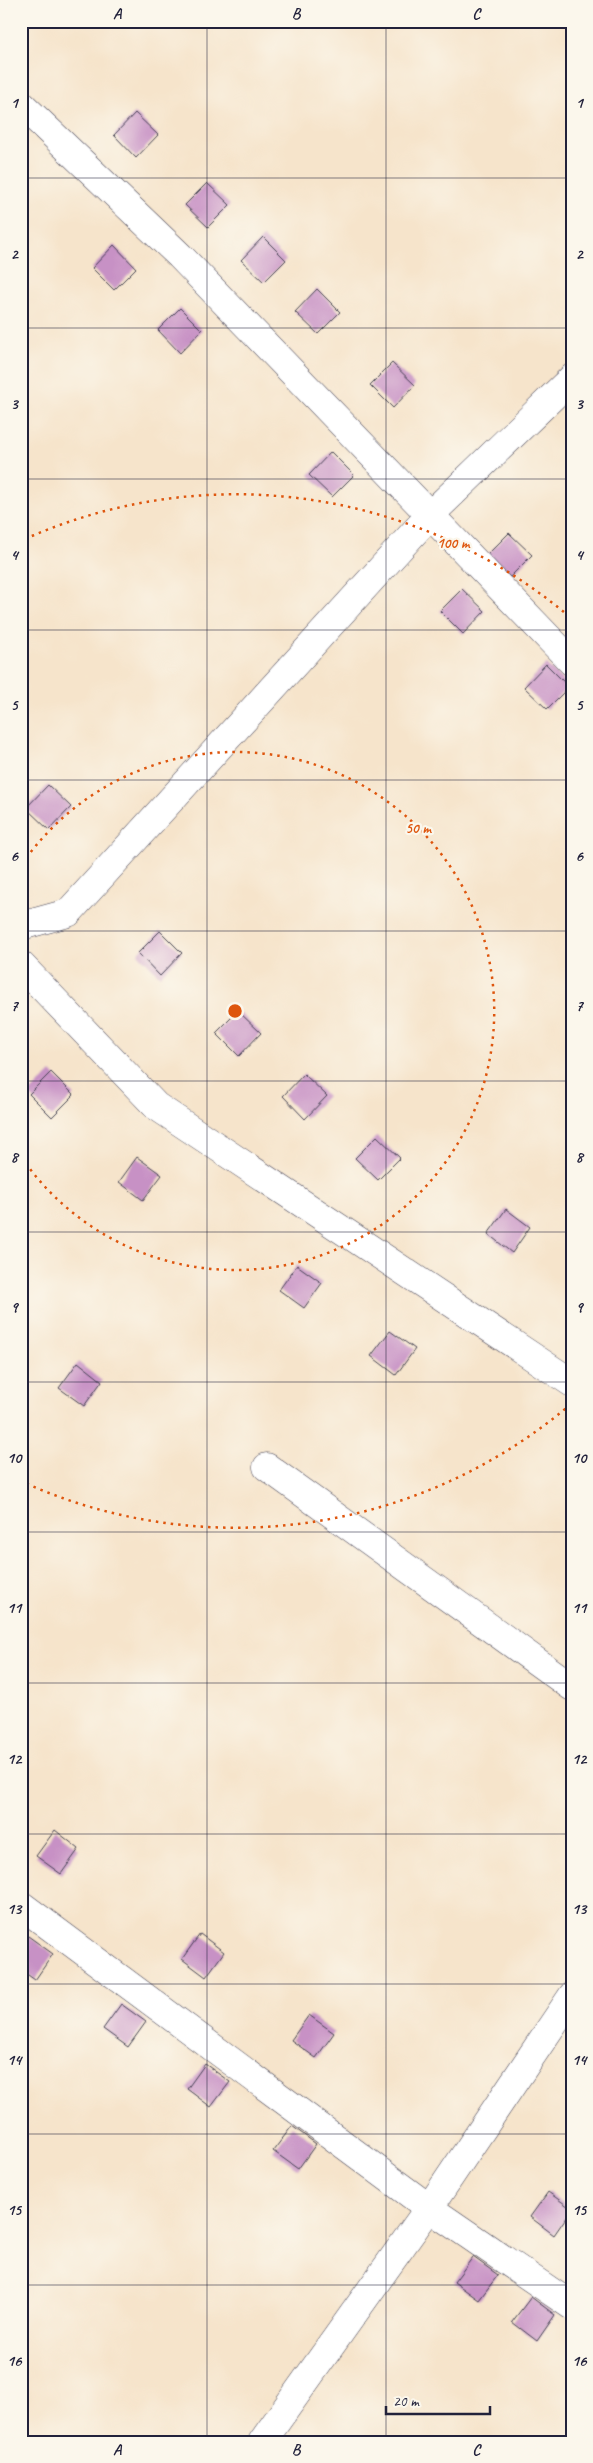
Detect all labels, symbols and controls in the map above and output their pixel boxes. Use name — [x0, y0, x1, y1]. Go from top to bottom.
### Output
text: A — [113, 4, 123, 24]
text: B — [292, 4, 302, 24]
text: C — [472, 4, 482, 24]
text: 1 — [10, 93, 19, 113]
text: 1 — [575, 93, 584, 113]
text: 2 — [10, 244, 19, 264]
text: 2 — [575, 244, 584, 264]
text: 3 — [10, 394, 19, 414]
text: 3 — [575, 394, 584, 414]
text: 100 m — [437, 534, 471, 553]
text: 4 — [10, 545, 19, 565]
text: 4 — [575, 545, 584, 565]
text: 5 — [11, 695, 20, 715]
text: 5 — [576, 695, 585, 715]
text: 50 m — [405, 819, 432, 838]
text: 6 — [10, 846, 19, 866]
text: 6 — [575, 846, 584, 866]
text: 7 — [10, 996, 19, 1016]
text: 7 — [575, 996, 584, 1016]
centre of rings — [226, 1002, 244, 1020]
text: 8 — [10, 1147, 19, 1167]
text: 8 — [575, 1147, 584, 1167]
text: 9 — [10, 1297, 19, 1317]
text: 9 — [575, 1297, 584, 1317]
text: 10 — [7, 1448, 23, 1468]
text: 10 — [572, 1448, 588, 1468]
text: 11 — [7, 1598, 23, 1618]
text: 11 — [572, 1598, 588, 1618]
text: 12 — [7, 1749, 23, 1769]
text: 12 — [572, 1749, 588, 1769]
text: 13 — [7, 1899, 23, 1919]
text: 13 — [572, 1899, 588, 1919]
text: 14 — [7, 2050, 23, 2070]
text: 14 — [572, 2050, 588, 2070]
text: 15 — [7, 2200, 23, 2220]
text: 15 — [572, 2200, 588, 2220]
text: 16 — [7, 2351, 23, 2371]
text: 16 — [572, 2351, 588, 2371]
scale bar — [386, 2383, 489, 2415]
text: 20 m — [393, 2392, 420, 2411]
text: A — [113, 2440, 123, 2460]
text: B — [292, 2440, 302, 2460]
text: C — [472, 2440, 482, 2460]

